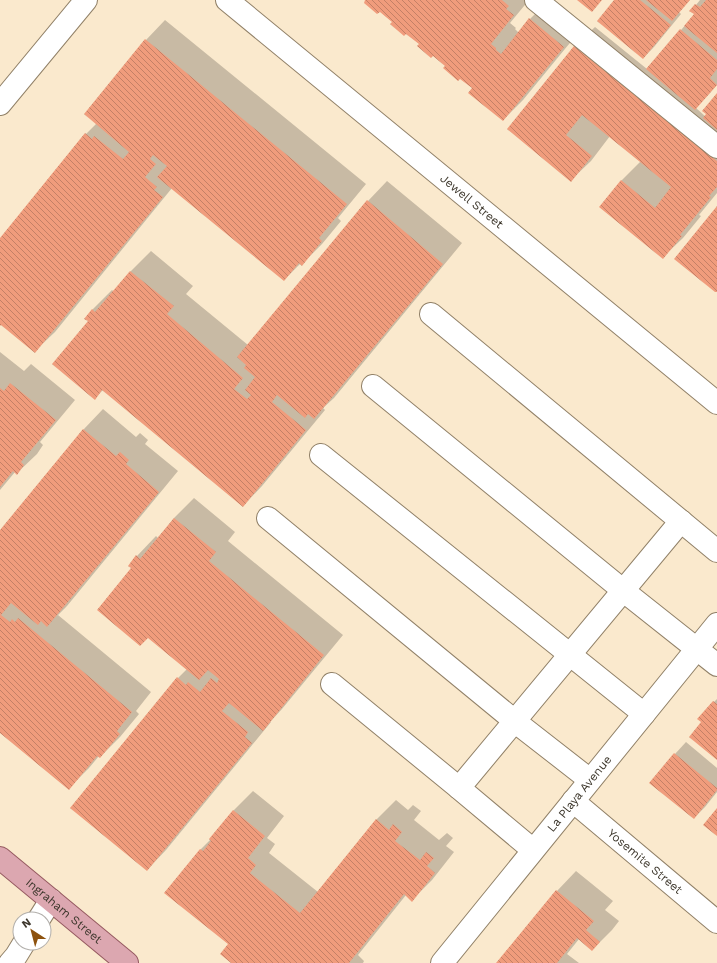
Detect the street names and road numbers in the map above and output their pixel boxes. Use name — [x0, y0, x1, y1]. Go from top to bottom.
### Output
street label: Jewell Street — [437, 171, 506, 231]
street label: La Playa Avenue — [544, 753, 614, 835]
street label: Yosemite Street — [605, 826, 685, 897]
street label: Ingraham Street — [23, 875, 105, 946]

